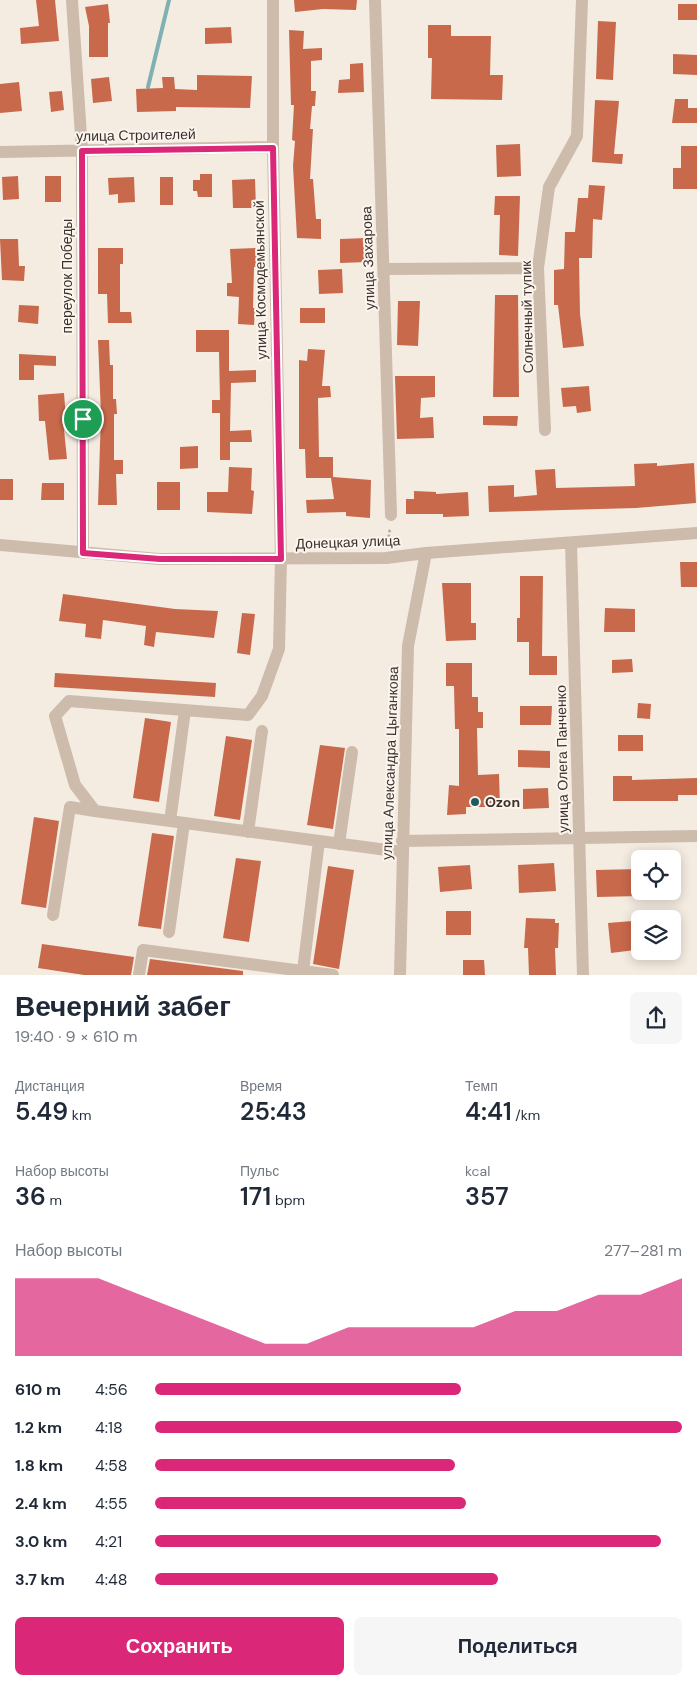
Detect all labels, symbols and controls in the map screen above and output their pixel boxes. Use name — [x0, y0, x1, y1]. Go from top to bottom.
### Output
street label: улица Строителей — [76, 125, 196, 145]
street label: улица Космодемьянской — [250, 200, 270, 360]
street label: улица Захарова — [357, 206, 379, 310]
street label: переулок Победы — [58, 219, 76, 333]
street label: Солнечный тупик — [517, 260, 537, 373]
pin — [62, 398, 104, 440]
icon: arrive — [69, 405, 97, 433]
street label: Донецкая улица — [295, 531, 401, 553]
street label: улица Александра Цыганкова — [378, 666, 402, 860]
street label: улица Олега Панченко — [552, 685, 572, 833]
place label: Ozon — [485, 793, 520, 811]
marker: Ozon — [469, 796, 481, 808]
map controls — [631, 850, 681, 960]
button: locate — [631, 850, 681, 900]
button: layers — [631, 910, 681, 960]
text: Вечерний забег — [15, 988, 231, 1025]
button: share — [630, 992, 682, 1044]
text: 19:40 · 9 × 610 m — [15, 1026, 137, 1047]
text: Дистанция — [15, 1077, 85, 1095]
text: Время — [240, 1077, 282, 1095]
text: Темп — [465, 1077, 498, 1095]
text: 5.49 — [15, 1095, 68, 1128]
text: 25:43 — [240, 1095, 307, 1128]
text: 4:41 — [465, 1095, 512, 1128]
text: km — [68, 1106, 91, 1124]
text: /km — [512, 1106, 540, 1124]
text: Набор высоты — [15, 1162, 109, 1180]
text: Пульс — [240, 1162, 279, 1180]
text: kcal — [465, 1162, 490, 1180]
text: 36 — [15, 1180, 46, 1213]
text: 171 — [240, 1180, 271, 1213]
text: 357 — [465, 1180, 509, 1213]
text: m — [46, 1191, 62, 1209]
text: bpm — [271, 1191, 305, 1209]
text: Набор высоты — [15, 1240, 122, 1261]
text: 277–281 m — [604, 1240, 682, 1261]
text: 610 m — [15, 1379, 61, 1400]
text: 4:56 — [95, 1379, 128, 1400]
text: 1.2 km — [15, 1417, 62, 1438]
text: 4:18 — [95, 1417, 123, 1438]
text: 1.8 km — [15, 1455, 63, 1476]
text: 4:58 — [95, 1455, 127, 1476]
text: 2.4 km — [15, 1493, 67, 1514]
text: 4:55 — [95, 1493, 127, 1514]
text: 3.0 km — [15, 1531, 67, 1552]
text: 4:21 — [95, 1531, 122, 1552]
text: 3.7 km — [15, 1569, 65, 1590]
text: 4:48 — [95, 1569, 127, 1590]
button: Сохранить — [15, 1617, 344, 1675]
button: Поделиться — [354, 1617, 682, 1675]

